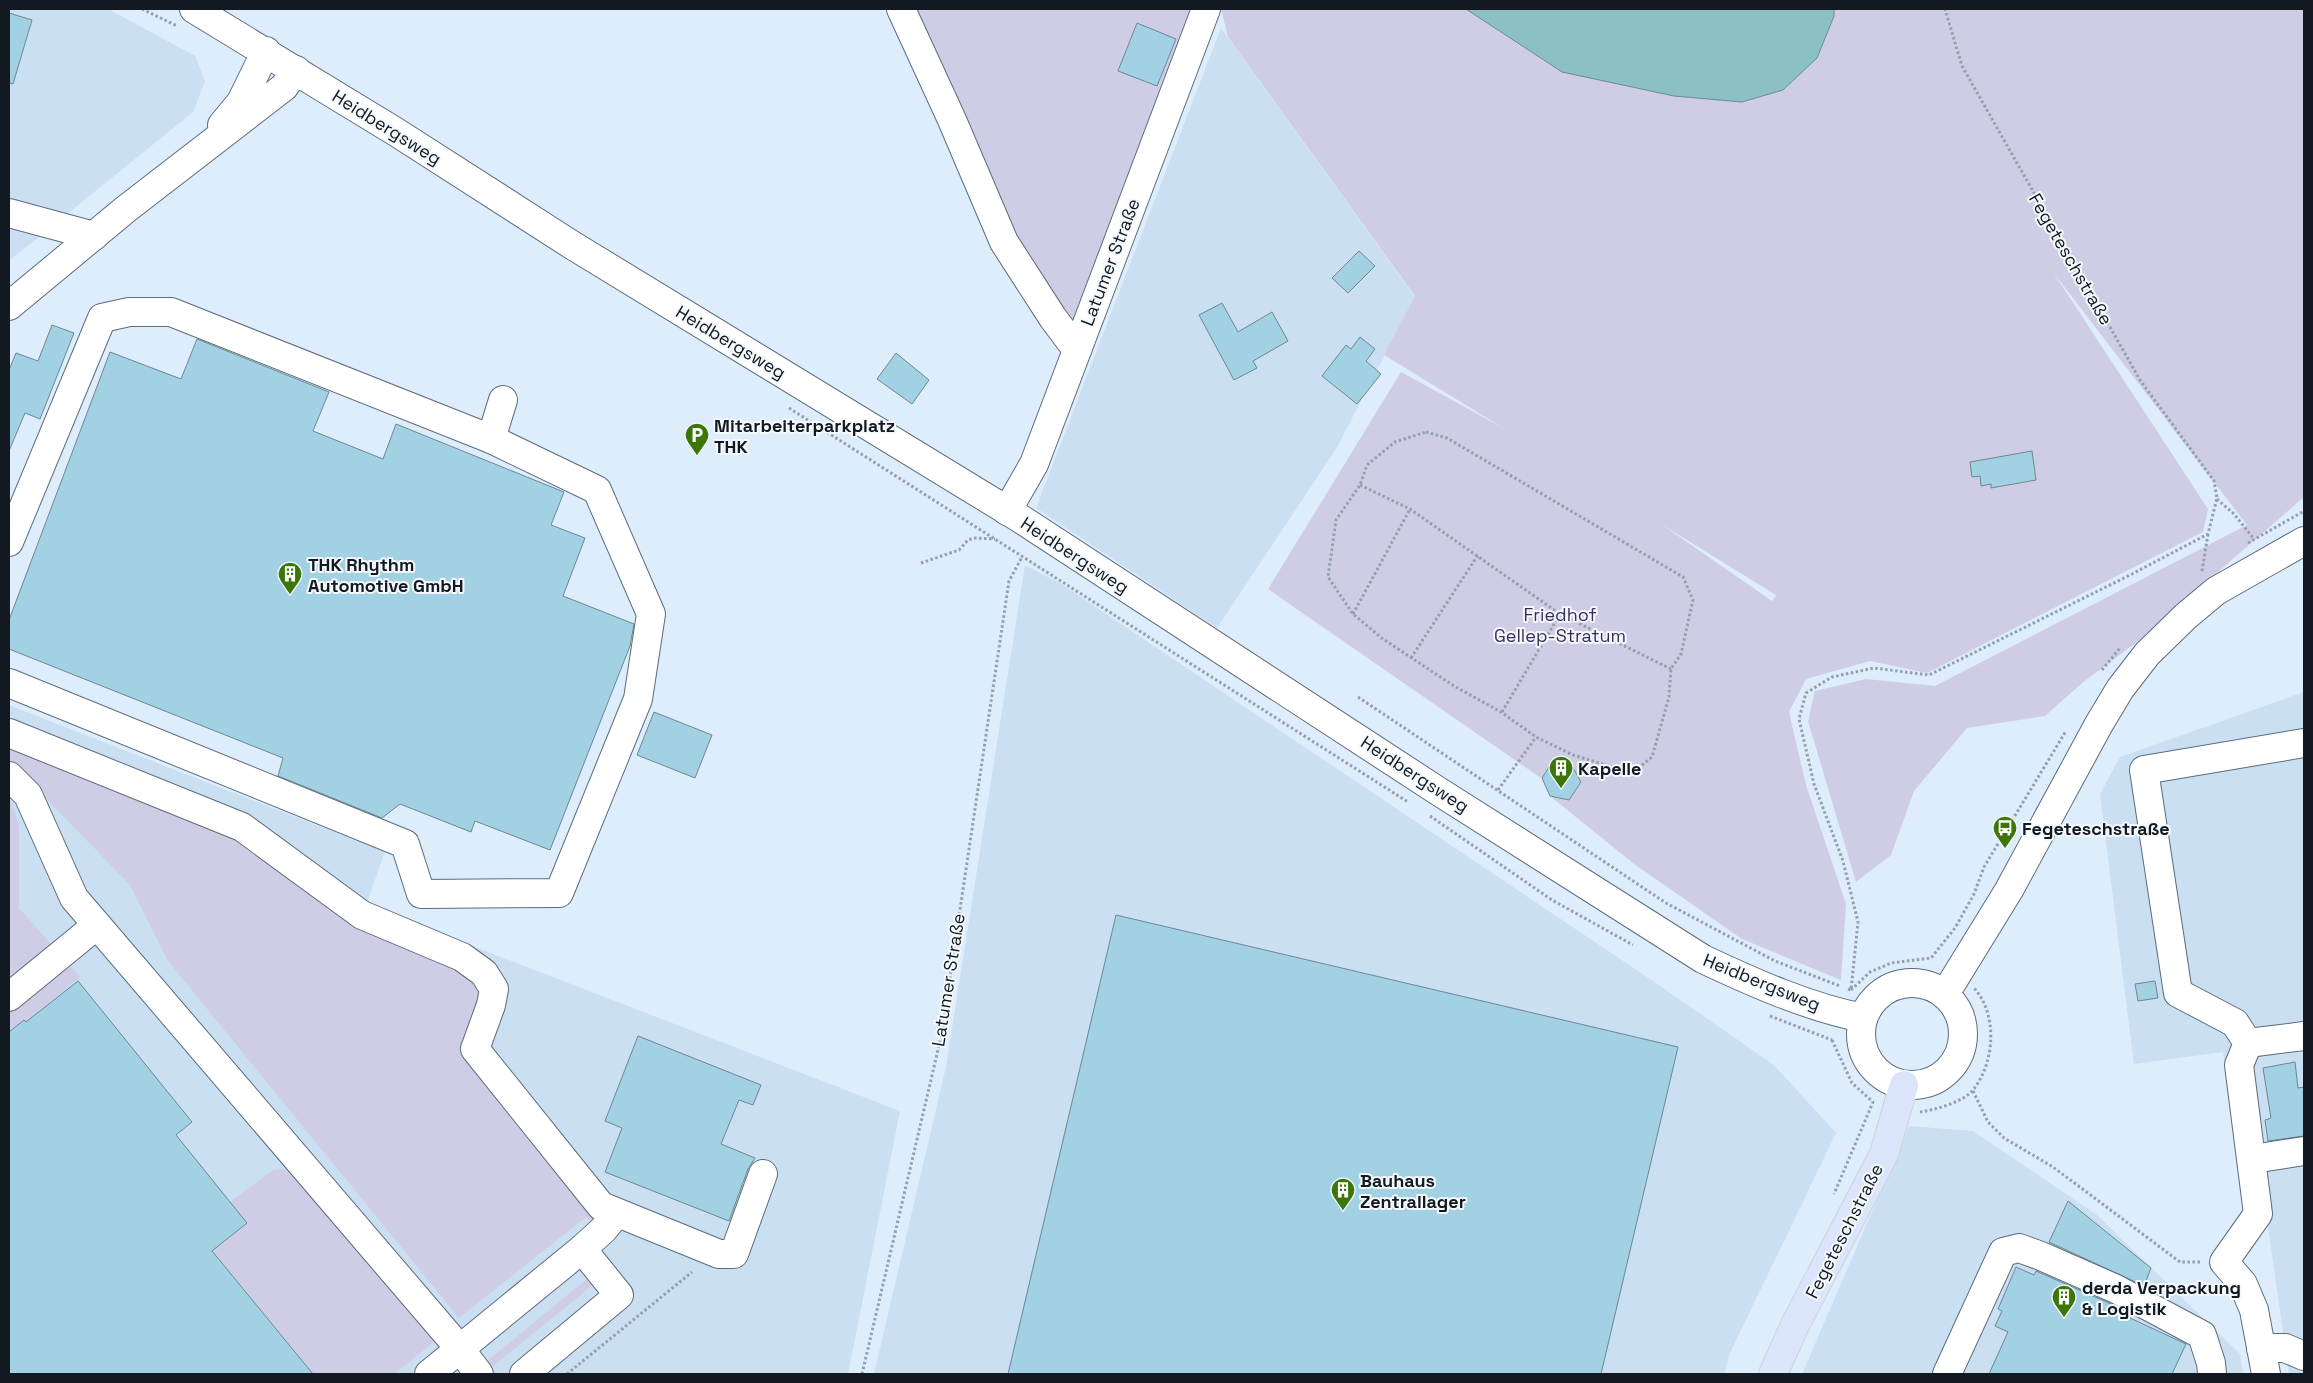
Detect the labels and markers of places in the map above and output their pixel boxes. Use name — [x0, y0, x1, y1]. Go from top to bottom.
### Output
place label: Mitarbeiterparkplatz THK — [714, 414, 895, 458]
parking icon: Mitarbeiterparkplatz THK — [684, 422, 710, 456]
place label: THK Rhythm Automotive GmbH — [308, 553, 464, 597]
building icon: THK Rhythm Automotive GmbH — [277, 561, 303, 595]
building icon: Kapelle — [1548, 755, 1574, 789]
place label: Kapelle — [1578, 757, 1642, 780]
bus stop icon: Fegeteschstraße — [1992, 815, 2018, 849]
place label: Fegeteschstraße — [2022, 817, 2170, 840]
place label: Bauhaus Zentrallager — [1360, 1169, 1466, 1213]
building icon: Bauhaus Zentrallager — [1330, 1177, 1356, 1211]
place label: derda Verpackung & Logistik — [2082, 1276, 2241, 1320]
building icon: derda Verpackung & Logistik — [2051, 1284, 2077, 1318]

